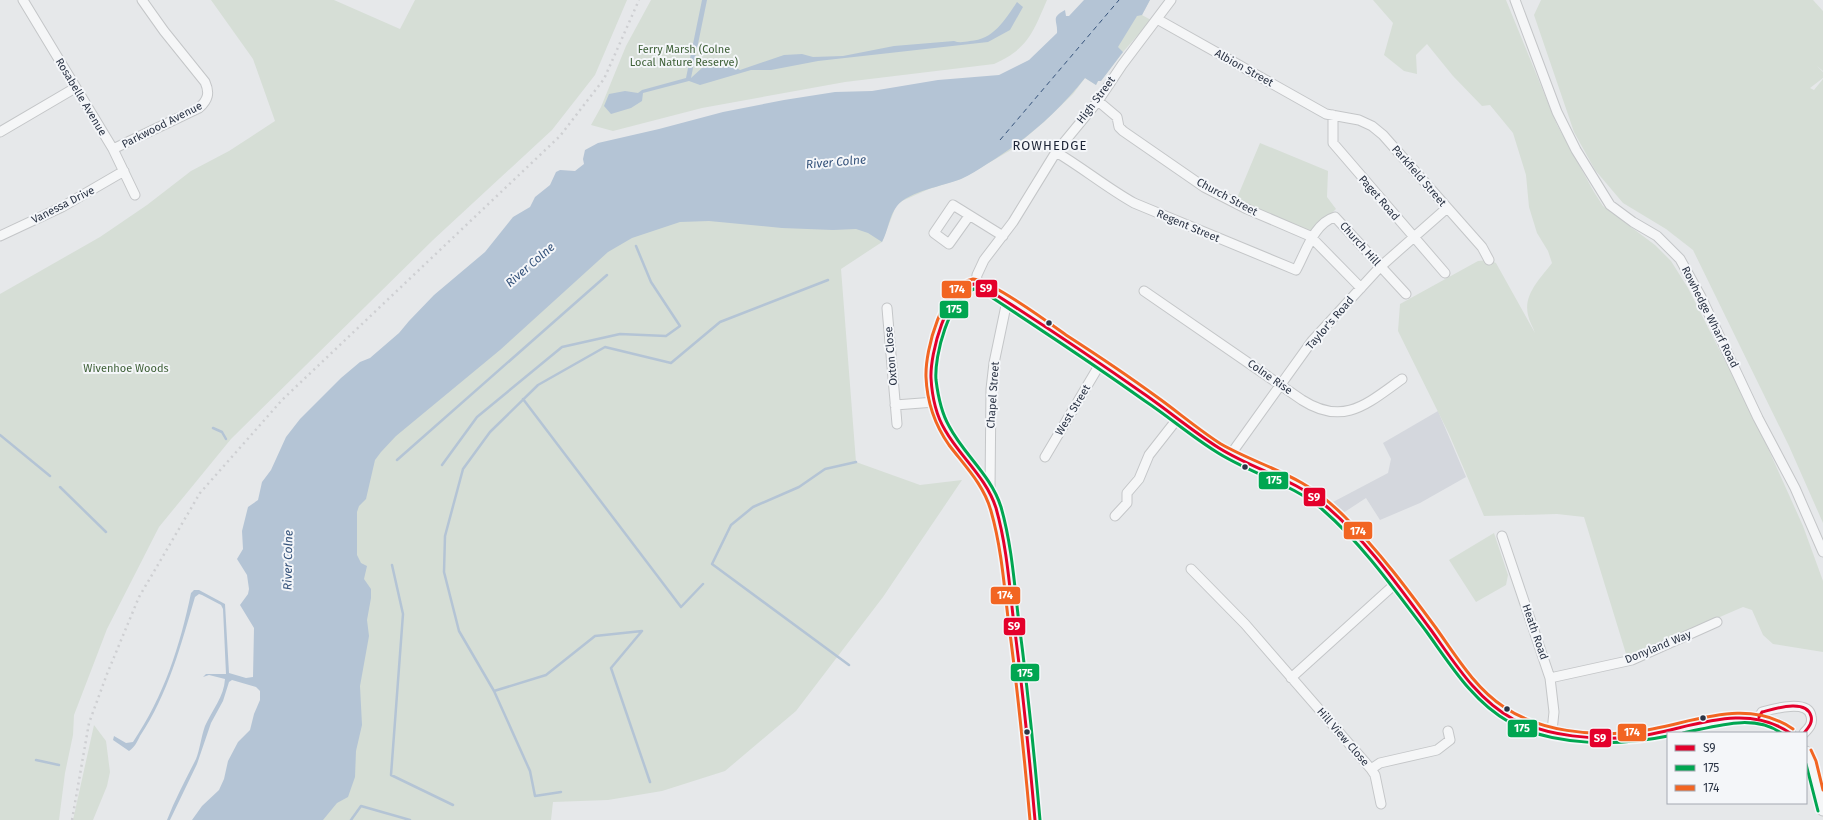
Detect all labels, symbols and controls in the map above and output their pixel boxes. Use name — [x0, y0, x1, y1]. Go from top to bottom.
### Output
park label: Ferry Marsh (Colne Local Nature Reserve) — [630, 43, 739, 69]
street label: Albion Street — [1213, 47, 1276, 89]
street label: Rosabelle Avenue — [53, 56, 109, 138]
street label: High Street — [1074, 74, 1118, 126]
street label: Parkwood Avenue — [120, 99, 204, 151]
district label: ROWHEDGE — [1013, 138, 1087, 153]
street label: Parkfield Street — [1389, 143, 1449, 209]
water label: River Colne — [805, 152, 867, 172]
street label: Paget Road — [1356, 173, 1402, 223]
street label: Church Street — [1194, 175, 1260, 219]
street label: Vanessa Drive — [29, 184, 97, 226]
street label: Regent Street — [1155, 207, 1221, 245]
street label: Church Hill — [1337, 219, 1383, 269]
water label: River Colne — [503, 240, 557, 290]
street label: Rowhedge Wharf Road — [1679, 264, 1741, 370]
line badge: S9 — [975, 279, 998, 298]
line badge: 174 — [941, 280, 972, 299]
text: S9 — [980, 282, 992, 295]
text: 174 — [949, 283, 965, 296]
street label: Taylor's Road — [1303, 294, 1357, 352]
line badge: 175 — [939, 300, 969, 319]
text: 175 — [946, 303, 962, 316]
unlabelled marker — [1044, 318, 1054, 328]
street label: Oxton Close — [882, 326, 900, 386]
street label: Colne Rise — [1245, 357, 1295, 397]
street label: Chapel Street — [984, 361, 1002, 429]
park label: Wivenhoe Woods — [83, 362, 169, 375]
street label: West Street — [1053, 382, 1093, 438]
unlabelled marker — [1240, 462, 1250, 472]
line badge: 175 — [1258, 471, 1289, 490]
text: 175 — [1266, 474, 1282, 487]
line badge: S9 — [1303, 487, 1326, 507]
text: S9 — [1308, 491, 1320, 504]
line badge: 174 — [1343, 521, 1373, 540]
text: 174 — [1350, 525, 1366, 538]
water label: River Colne — [280, 530, 296, 590]
line badge: 174 — [990, 586, 1021, 605]
text: 174 — [997, 589, 1013, 602]
street label: Heath Road — [1519, 602, 1551, 662]
line badge: S9 — [1003, 617, 1026, 636]
text: S9 — [1008, 620, 1020, 633]
street label: Donyland Way — [1623, 628, 1694, 666]
line badge: 175 — [1010, 663, 1040, 682]
text: 175 — [1017, 667, 1033, 680]
unlabelled marker — [1502, 704, 1512, 714]
street label: Hill View Close — [1314, 705, 1372, 769]
unlabelled marker — [1698, 713, 1708, 723]
line badge: 175 — [1507, 719, 1538, 738]
text: 175 — [1514, 722, 1530, 735]
line badge: 174 — [1617, 723, 1647, 742]
text: 174 — [1624, 726, 1640, 739]
unlabelled marker — [1022, 727, 1032, 737]
line badge: S9 — [1589, 728, 1612, 748]
text: S9 — [1594, 732, 1606, 745]
legend — [1667, 732, 1807, 804]
text: S9 — [1703, 741, 1716, 755]
text: 175 — [1703, 761, 1719, 775]
text: 174 — [1703, 781, 1720, 795]

